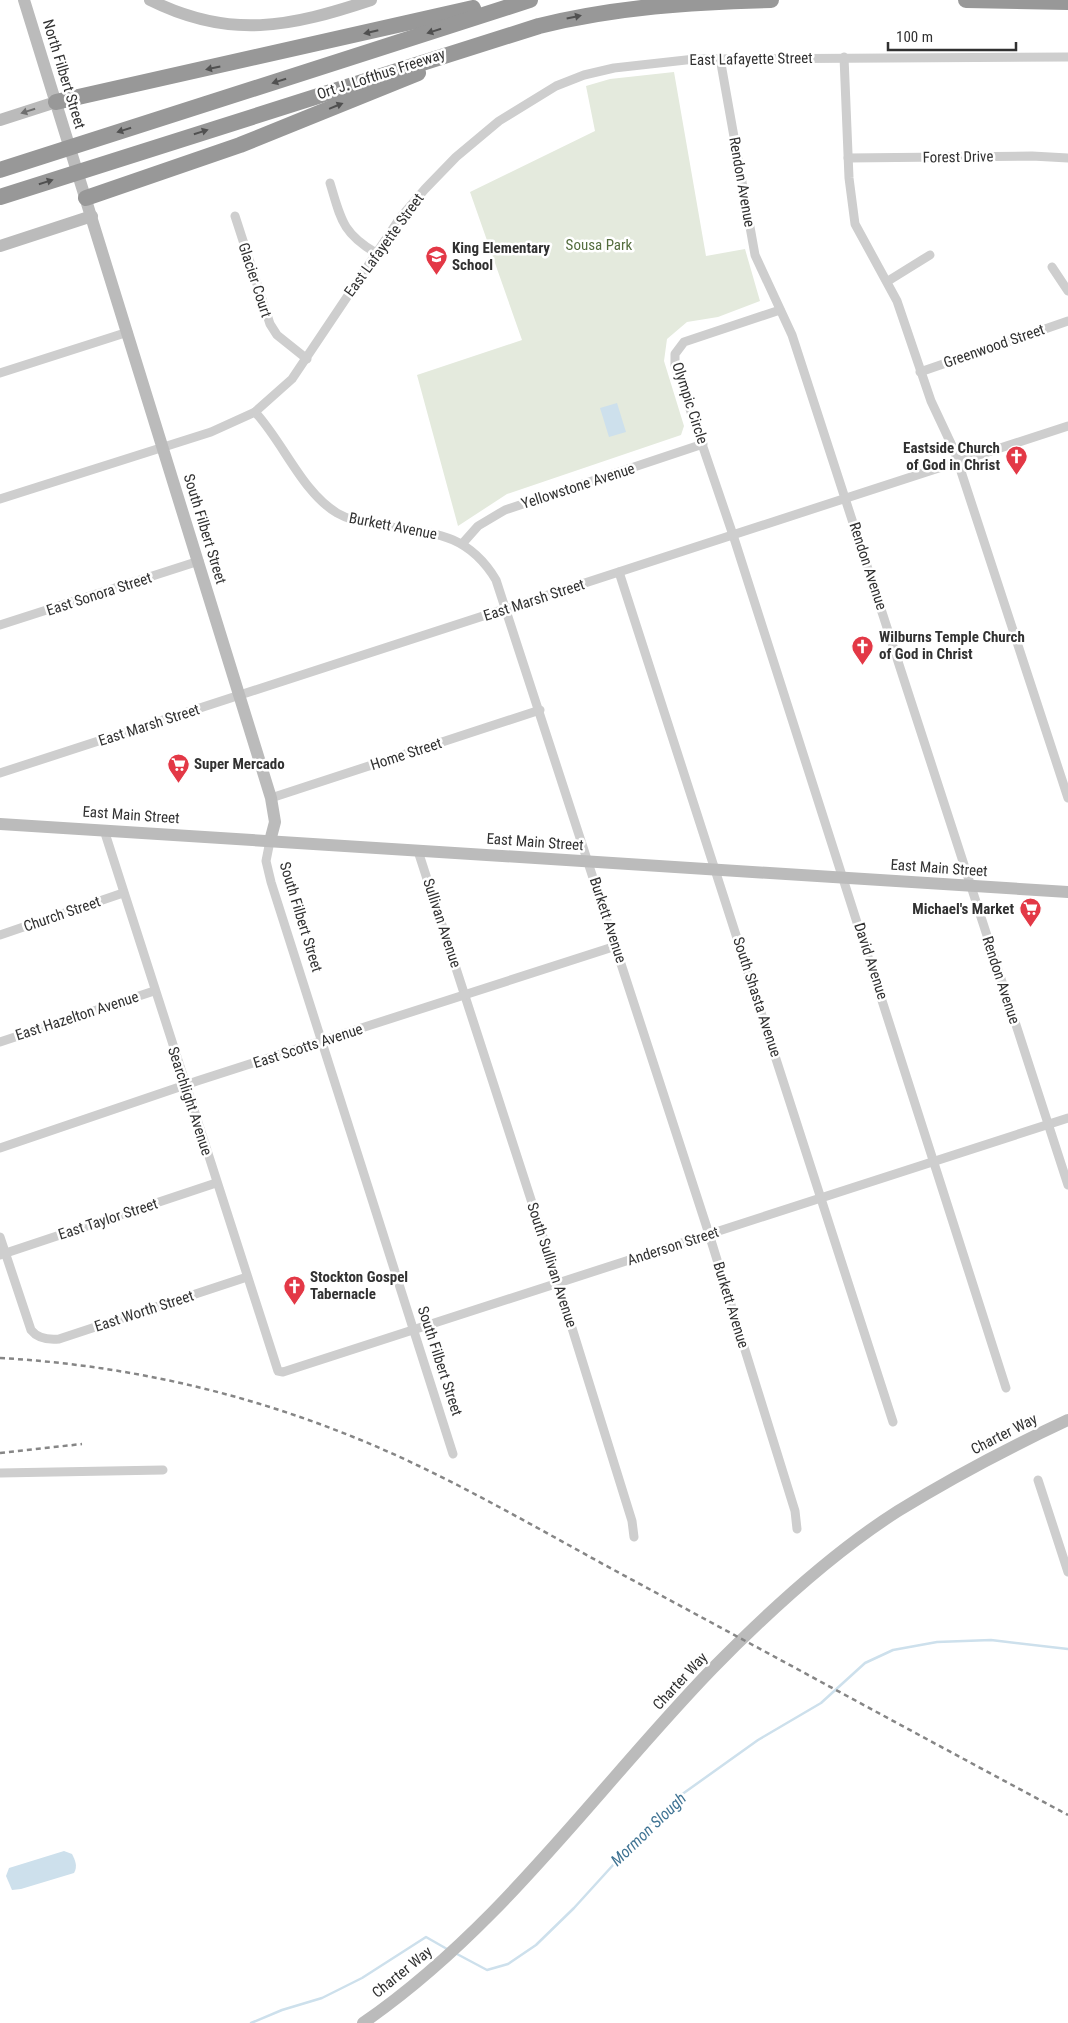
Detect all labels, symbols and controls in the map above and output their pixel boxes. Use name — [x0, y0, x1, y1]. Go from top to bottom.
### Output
one-way arrow — [566, 13, 582, 21]
street label: North Filbert Street — [39, 17, 89, 131]
scale bar — [888, 20, 1016, 52]
one-way arrow — [364, 28, 379, 36]
one-way arrow — [426, 28, 441, 35]
text: 100 m — [896, 28, 933, 46]
street label: Ort J. Lofthus Freeway — [315, 45, 447, 103]
street label: East Lafayette Street — [689, 49, 813, 69]
one-way arrow — [204, 64, 220, 72]
one-way arrow — [271, 77, 286, 85]
one-way arrow — [328, 102, 343, 109]
one-way arrow — [20, 107, 35, 115]
one-way arrow — [117, 127, 132, 135]
one-way arrow — [194, 128, 209, 136]
street label: Rendon Avenue — [725, 136, 759, 228]
street label: Forest Drive — [922, 147, 994, 167]
one-way arrow — [39, 178, 54, 186]
street label: East Lafayette Street — [341, 190, 427, 300]
park label: Sousa Park — [566, 236, 633, 254]
place label: King Elementary School — [452, 239, 550, 274]
street label: Glacier Court — [234, 240, 276, 320]
school or university icon: King Elementary School — [424, 245, 448, 276]
street label: Greenwood Street — [941, 320, 1047, 372]
street label: Olympic Circle — [668, 360, 712, 446]
place label: Eastside Church of God in Christ — [903, 439, 1000, 474]
church icon: Eastside Church of God in Christ — [1004, 445, 1028, 476]
street label: Yellowstone Avenue — [519, 459, 637, 513]
street label: South Filbert Street — [180, 472, 230, 586]
street label: Burkett Avenue — [348, 509, 438, 543]
street label: Rendon Avenue — [845, 520, 891, 612]
street label: East Sonora Street — [44, 569, 154, 619]
street label: East Marsh Street — [481, 575, 587, 625]
place label: Wilburns Temple Church of God in Christ — [879, 628, 1025, 663]
church icon: Wilburns Temple Church of God in Christ — [851, 634, 875, 665]
street label: East Marsh Street — [96, 700, 202, 750]
street label: Home Street — [368, 734, 444, 774]
supermarket icon: Super Mercado — [166, 752, 190, 783]
place label: Super Mercado — [194, 755, 285, 773]
street label: East Main Street — [82, 803, 180, 827]
street label: East Main Street — [486, 830, 584, 854]
street label: East Main Street — [890, 856, 988, 880]
street label: South Filbert Street — [276, 860, 326, 974]
street label: Burkett Avenue — [586, 875, 630, 965]
street label: Sullivan Avenue — [419, 876, 465, 970]
street label: Church Street — [21, 892, 103, 936]
supermarket icon: Michael's Market — [1018, 897, 1042, 928]
place label: Michael's Market — [912, 900, 1014, 918]
street label: David Avenue — [850, 920, 892, 1002]
street label: Rendon Avenue — [978, 934, 1024, 1026]
street label: South Shasta Avenue — [729, 935, 785, 1059]
street label: East Hazelton Avenue — [13, 988, 141, 1044]
street label: East Scotts Avenue — [251, 1020, 365, 1072]
street label: Searchlight Avenue — [164, 1044, 216, 1158]
street label: East Taylor Street — [56, 1194, 160, 1244]
street label: South Sullivan Avenue — [523, 1200, 581, 1330]
street label: Anderson Street — [625, 1223, 721, 1269]
street label: Burkett Avenue — [709, 1260, 753, 1350]
place label: Stockton Gospel Tabernacle — [310, 1268, 408, 1303]
church icon: Stockton Gospel Tabernacle — [282, 1274, 306, 1305]
street label: East Worth Street — [92, 1286, 196, 1336]
street label: South Filbert Street — [414, 1304, 466, 1418]
street label: Charter Way — [968, 1410, 1040, 1458]
street label: Charter Way — [649, 1649, 711, 1713]
water label: Mormon Slough — [607, 1789, 690, 1870]
street label: Charter Way — [368, 1942, 436, 2002]

